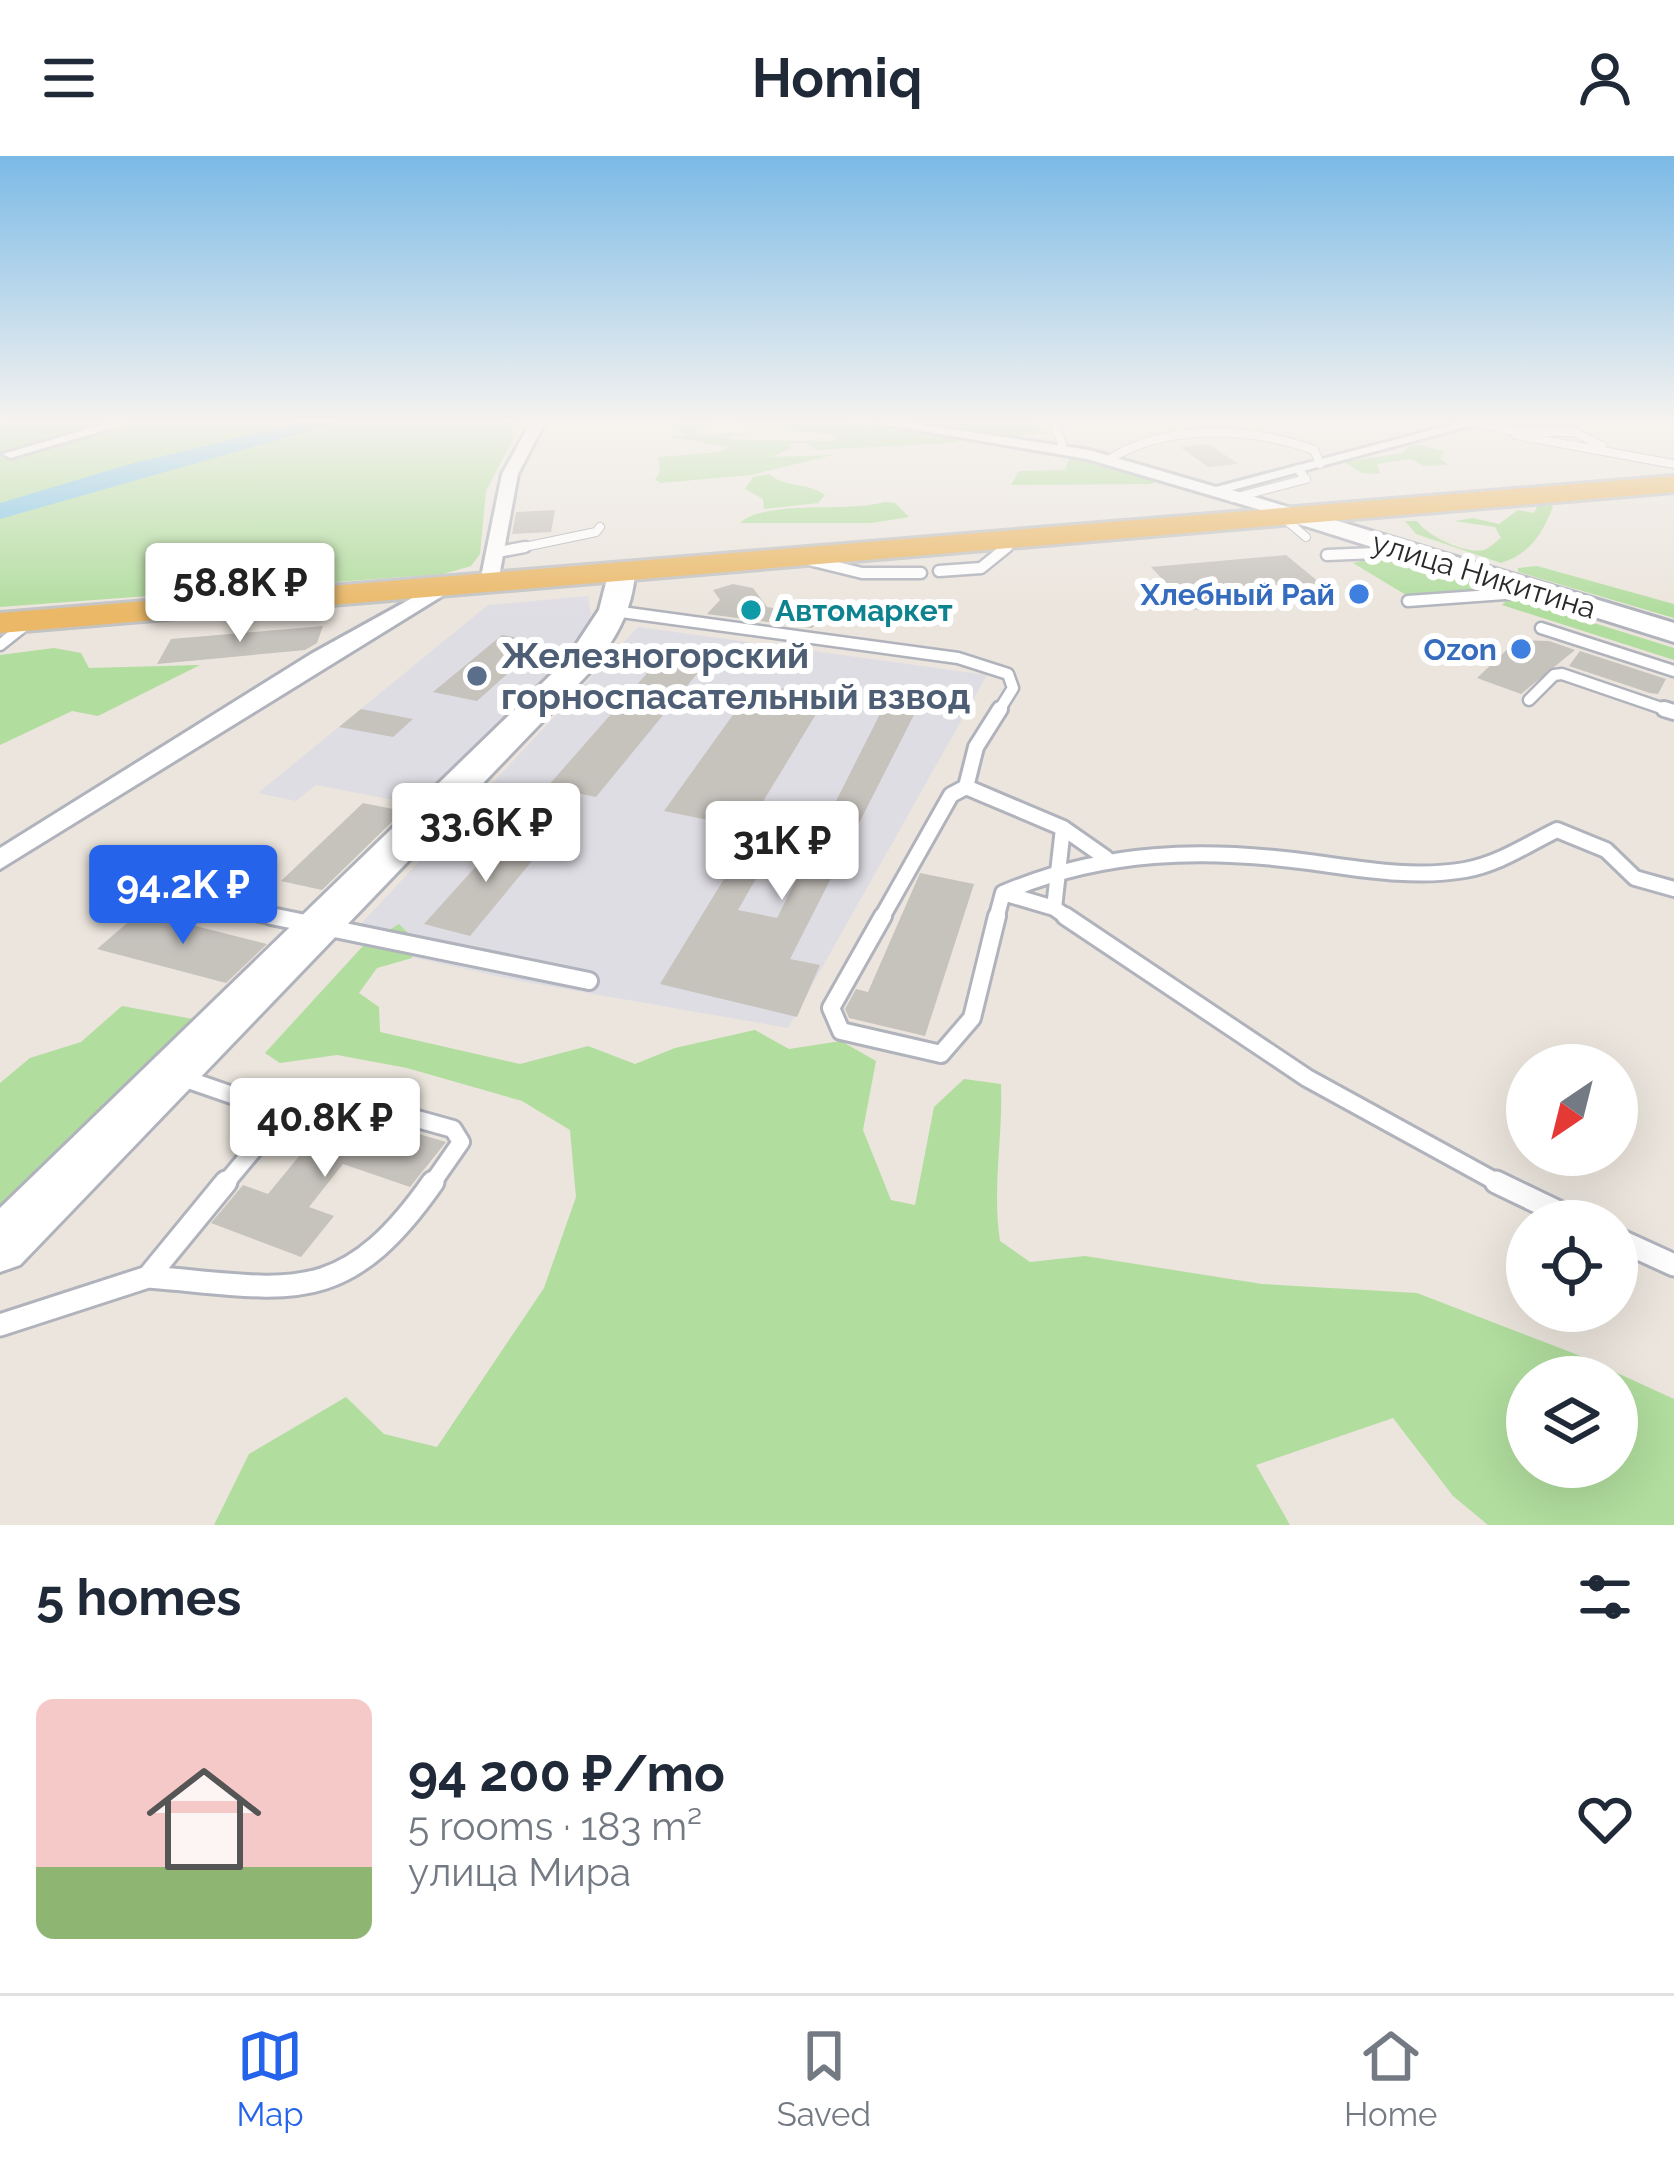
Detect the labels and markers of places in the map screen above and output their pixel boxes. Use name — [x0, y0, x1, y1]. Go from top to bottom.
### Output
pin: 58.8K ₽ — [129, 543, 351, 645]
place label: Хлебный Рай — [1140, 577, 1335, 612]
marker: Хлебный Рай — [1346, 581, 1372, 607]
place label: Автомаркет — [775, 593, 953, 628]
marker: Автомаркет — [738, 597, 764, 623]
place label: Ozon — [1424, 632, 1497, 667]
place label: Железногорский горноспасательный взвод — [501, 634, 970, 717]
marker: Ozon — [1508, 636, 1534, 662]
marker: Железногорский горноспасательный взвод — [464, 663, 490, 689]
pin: 33.6K ₽ — [375, 783, 597, 885]
pin: 31K ₽ — [698, 801, 866, 903]
pin: 94.2K ₽ — [72, 845, 294, 947]
pin: 40.8K ₽ — [214, 1078, 436, 1180]

